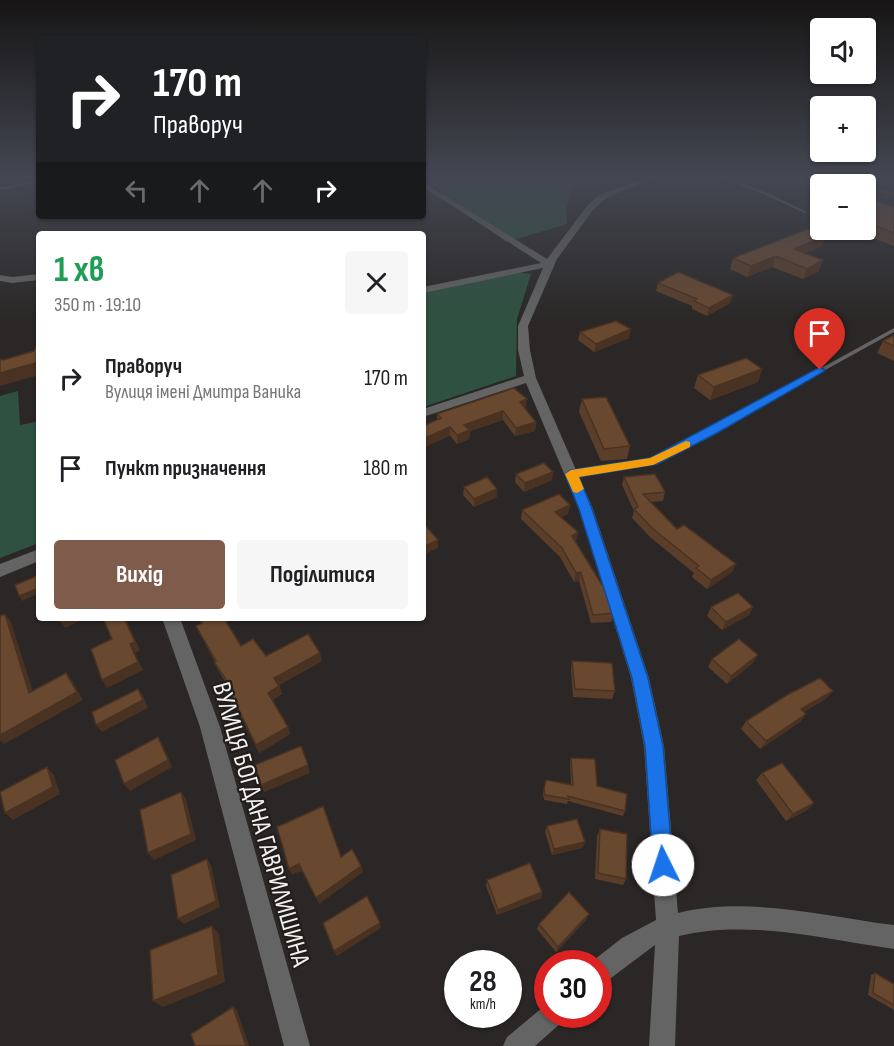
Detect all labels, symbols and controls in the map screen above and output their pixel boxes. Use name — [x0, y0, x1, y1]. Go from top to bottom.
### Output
map controls — [810, 18, 876, 240]
button: sound — [810, 18, 876, 84]
text: 170 m — [153, 58, 242, 109]
icon: right — [54, 60, 132, 138]
button: + — [810, 96, 876, 162]
text: Праворуч — [153, 109, 243, 141]
icon: left — [120, 174, 153, 207]
icon: ahead — [183, 174, 216, 207]
icon: ahead — [246, 174, 279, 207]
icon: right — [309, 174, 342, 207]
button: − — [810, 174, 876, 240]
text: 1 хв — [54, 249, 104, 292]
button: close — [345, 251, 408, 314]
text: 350 m · 19:10 — [54, 293, 141, 317]
pin — [794, 308, 845, 370]
icon: arrive — [803, 317, 836, 350]
text: Праворуч — [105, 353, 182, 380]
icon: right — [54, 362, 87, 395]
text: 170 m — [364, 365, 408, 392]
text: Вулиця імені Дмитра Ваника — [105, 380, 301, 404]
icon: arrive — [54, 452, 87, 485]
text: Пункт призначення — [105, 455, 266, 482]
text: 180 m — [363, 455, 408, 482]
button: Вихід — [54, 540, 225, 609]
button: Поділитися — [237, 540, 408, 609]
street label: ВУЛИЦЯ БОГДАНА ГАВРИЛИШИНА — [205, 679, 316, 971]
position arrow — [631, 833, 695, 897]
speed limit sign: 30 — [534, 950, 612, 1028]
text: 28 — [469, 964, 497, 1000]
text: km/h — [470, 995, 496, 1014]

